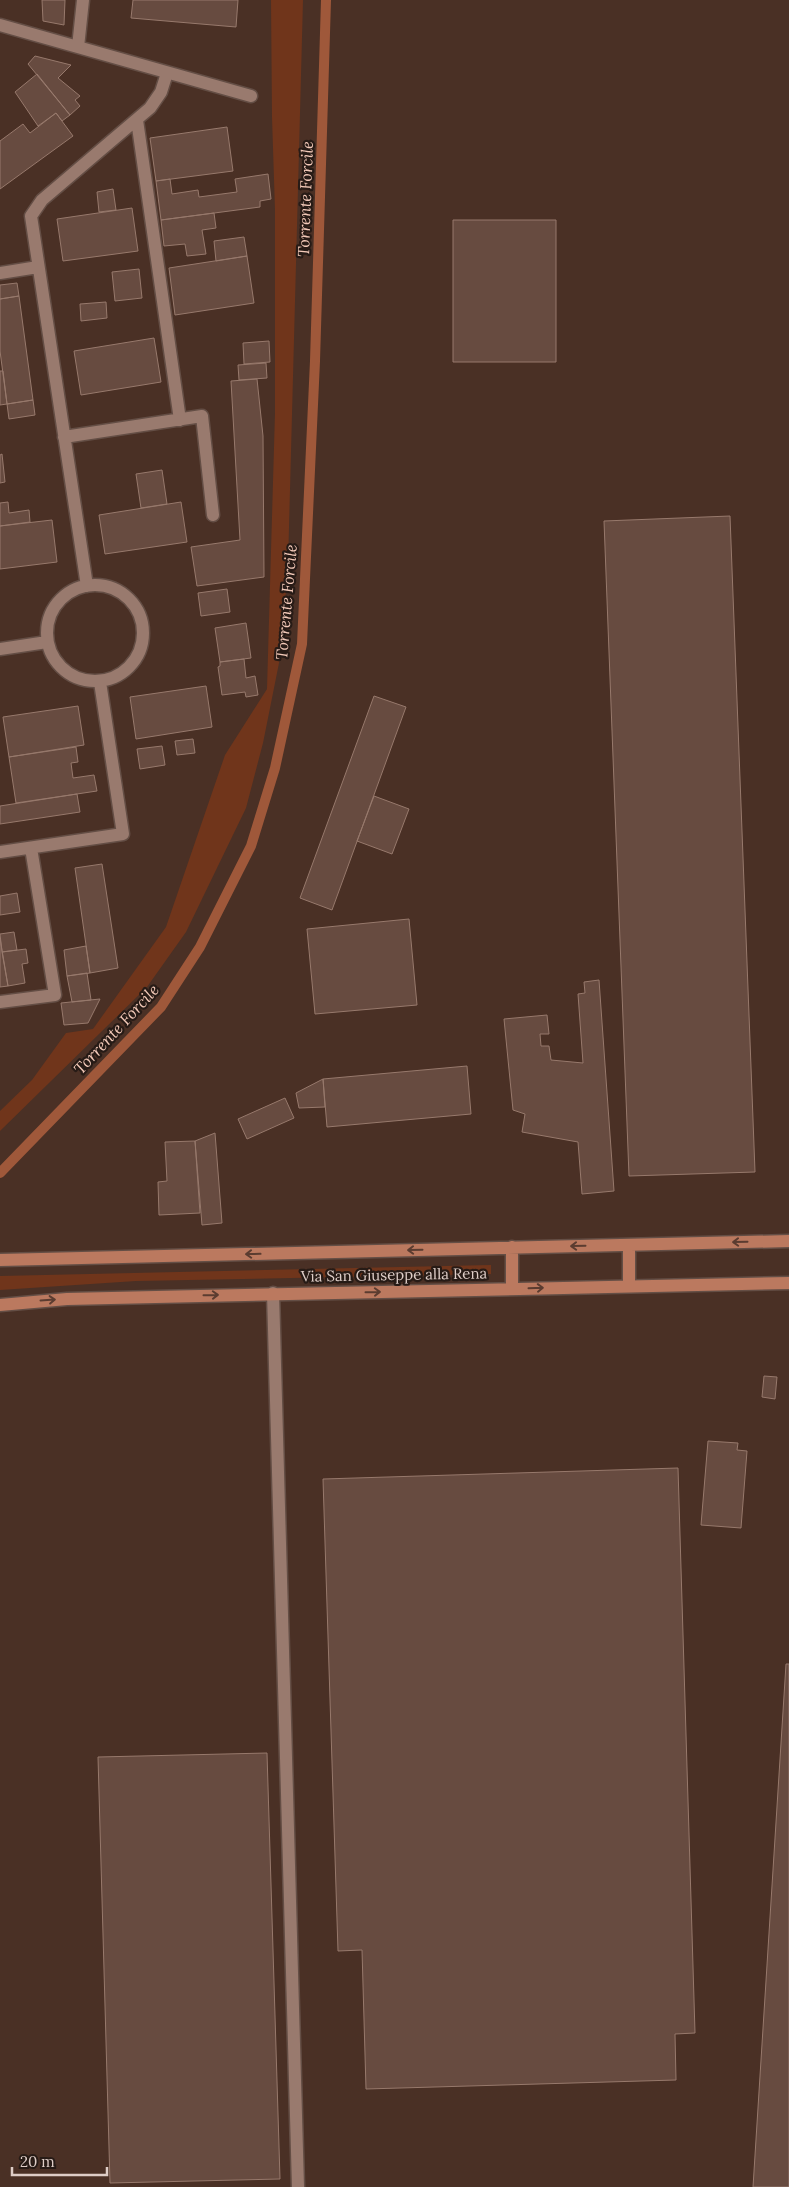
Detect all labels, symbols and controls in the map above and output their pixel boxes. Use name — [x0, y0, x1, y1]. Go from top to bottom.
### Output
water label: Torrente Forcile — [293, 140, 317, 257]
water label: Torrente Forcile — [271, 543, 301, 661]
water label: Torrente Forcile — [69, 980, 163, 1078]
one-way arrow — [733, 1237, 749, 1247]
one-way arrow — [570, 1241, 586, 1251]
one-way arrow — [408, 1245, 424, 1255]
one-way arrow — [245, 1249, 262, 1259]
street label: Via San Giuseppe alla Rena — [300, 1263, 488, 1286]
one-way arrow — [528, 1284, 544, 1293]
one-way arrow — [365, 1287, 381, 1297]
one-way arrow — [202, 1290, 219, 1300]
one-way arrow — [40, 1295, 56, 1304]
scale bar — [12, 2144, 108, 2176]
text: 20 m — [20, 2152, 55, 2171]

